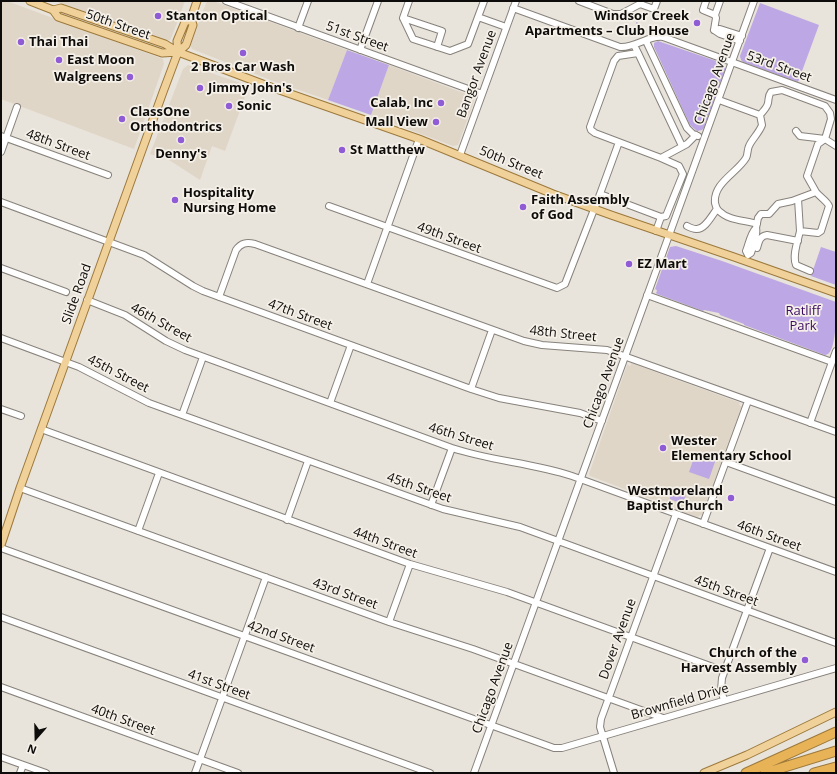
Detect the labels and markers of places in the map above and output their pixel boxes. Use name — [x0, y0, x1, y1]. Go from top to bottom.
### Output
place label: Stanton Optical — [166, 8, 267, 24]
place label: Windsor Creek Apartments – Club House — [525, 8, 689, 39]
marker: Stanton Optical — [153, 11, 163, 21]
marker: Windsor Creek Apartments – Club House — [692, 18, 702, 28]
place label: Thai Thai — [29, 34, 88, 50]
marker: Thai Thai — [16, 37, 26, 47]
marker: 2 Bros Car Wash — [238, 48, 248, 58]
place label: East Moon — [67, 52, 135, 68]
marker: East Moon — [54, 55, 64, 65]
place label: 2 Bros Car Wash — [191, 59, 295, 75]
place label: Walgreens — [54, 69, 122, 85]
marker: Walgreens — [125, 72, 135, 82]
place label: Jimmy John's — [208, 80, 292, 96]
marker: Jimmy John's — [195, 83, 205, 93]
place label: Calab, Inc — [370, 95, 433, 111]
place label: Sonic — [237, 98, 271, 114]
marker: Calab, Inc — [436, 98, 446, 108]
marker: Sonic — [224, 101, 234, 111]
place label: ClassOne Orthodontrics — [130, 104, 222, 135]
marker: ClassOne Orthodontrics — [117, 114, 127, 124]
place label: Mall View — [365, 114, 428, 130]
marker: Mall View — [431, 117, 441, 127]
marker: Denny's — [176, 135, 186, 145]
place label: St Matthew — [350, 142, 425, 158]
marker: St Matthew — [337, 145, 347, 155]
place label: Denny's — [155, 146, 207, 162]
place label: Hospitality Nursing Home — [183, 185, 276, 216]
place label: Faith Assembly of God — [531, 192, 629, 223]
marker: Hospitality Nursing Home — [170, 195, 180, 205]
marker: Faith Assembly of God — [518, 202, 528, 212]
place label: EZ Mart — [637, 256, 687, 272]
marker: EZ Mart — [624, 259, 634, 269]
place label: Wester Elementary School — [671, 433, 792, 464]
marker: Wester Elementary School — [658, 443, 668, 453]
place label: Westmoreland Baptist Church — [627, 483, 723, 514]
marker: Westmoreland Baptist Church — [726, 493, 736, 503]
place label: Church of the Harvest Assembly — [681, 645, 797, 676]
marker: Church of the Harvest Assembly — [800, 655, 810, 665]

